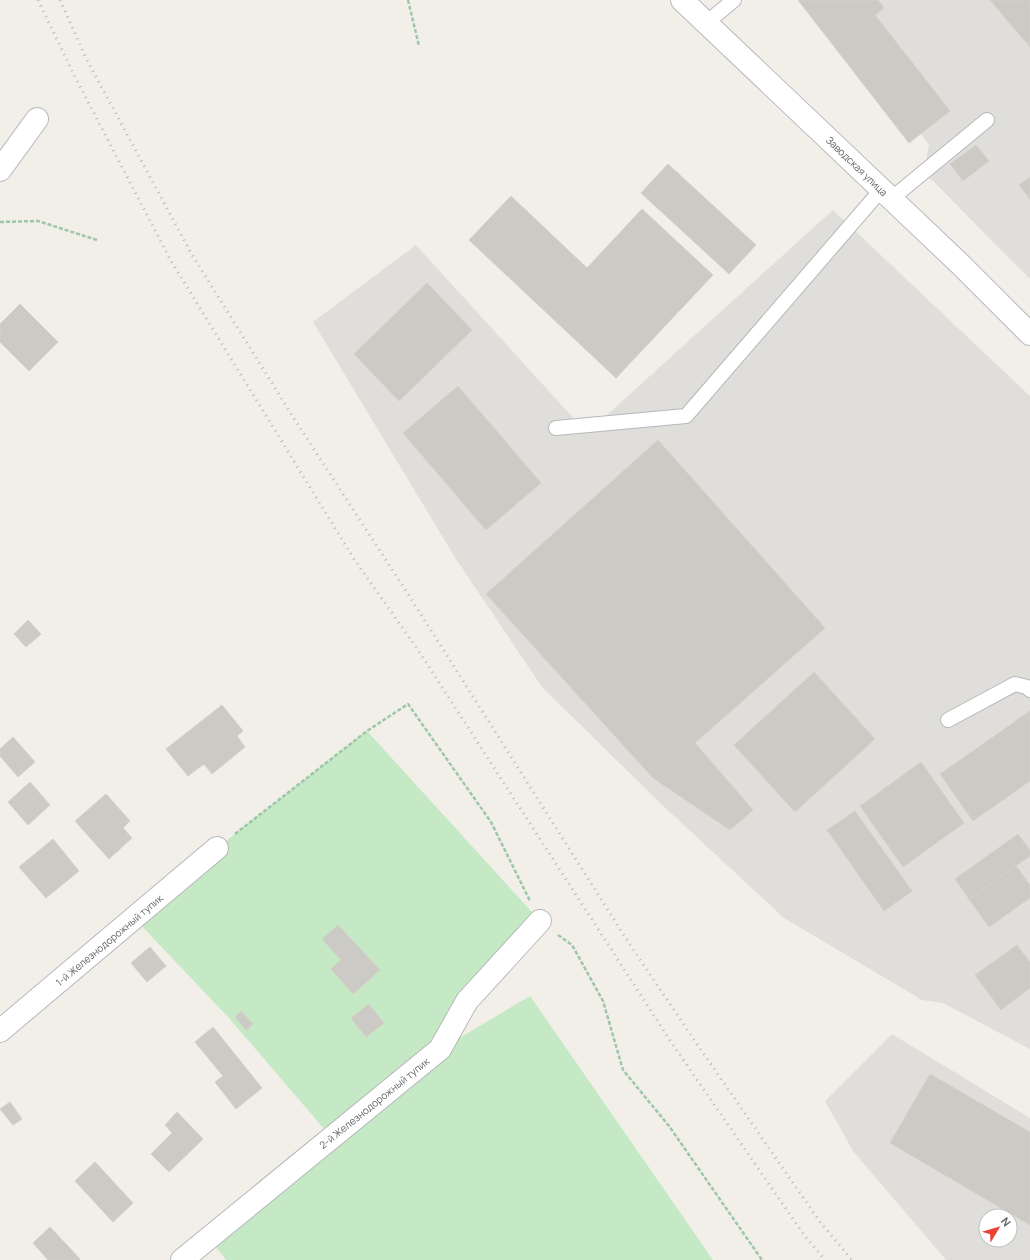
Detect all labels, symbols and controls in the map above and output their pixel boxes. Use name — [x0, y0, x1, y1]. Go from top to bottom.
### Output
street label: Заводская улица — [823, 133, 891, 199]
street label: 1-й Железнодорожный тупик — [52, 890, 166, 989]
street label: 2-й Железнодорожный тупик — [316, 1054, 433, 1152]
north arrow — [978, 1208, 1018, 1248]
text: N — [998, 1214, 1015, 1229]

